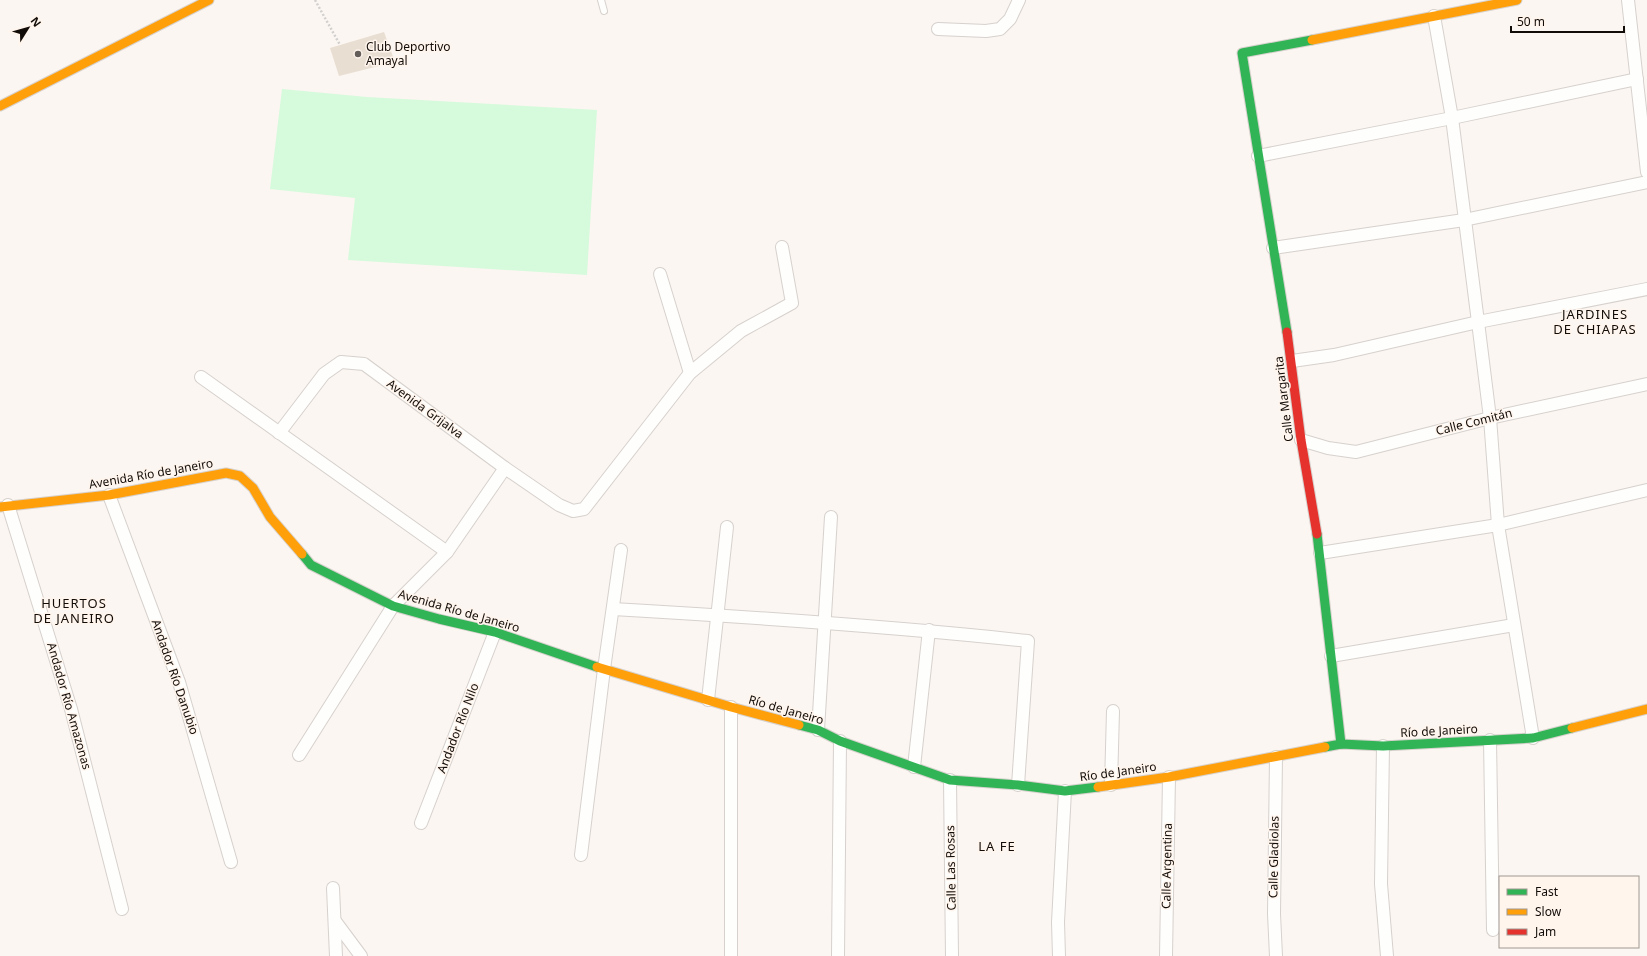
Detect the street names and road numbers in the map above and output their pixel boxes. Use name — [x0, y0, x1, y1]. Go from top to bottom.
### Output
street label: Calle Margarita — [1270, 355, 1297, 443]
street label: Avenida Grijalva — [384, 375, 467, 442]
street label: Calle Comitán — [1434, 404, 1514, 439]
street label: Avenida Río de Janeiro — [88, 454, 214, 493]
street label: Avenida Río de Janeiro — [396, 585, 522, 636]
street label: Andador Río Danubio — [148, 617, 203, 737]
street label: Andador Río Amazonas — [43, 640, 96, 772]
street label: Andador Río Nilo — [432, 680, 483, 775]
street label: Río de Janeiro — [747, 691, 826, 728]
street label: Río de Janeiro — [1400, 720, 1478, 741]
street label: Río de Janeiro — [1078, 758, 1157, 785]
street label: Calle Gladiolas — [1264, 815, 1283, 898]
street label: Calle Argentina — [1157, 823, 1176, 909]
street label: Calle Las Rosas — [941, 825, 960, 911]

